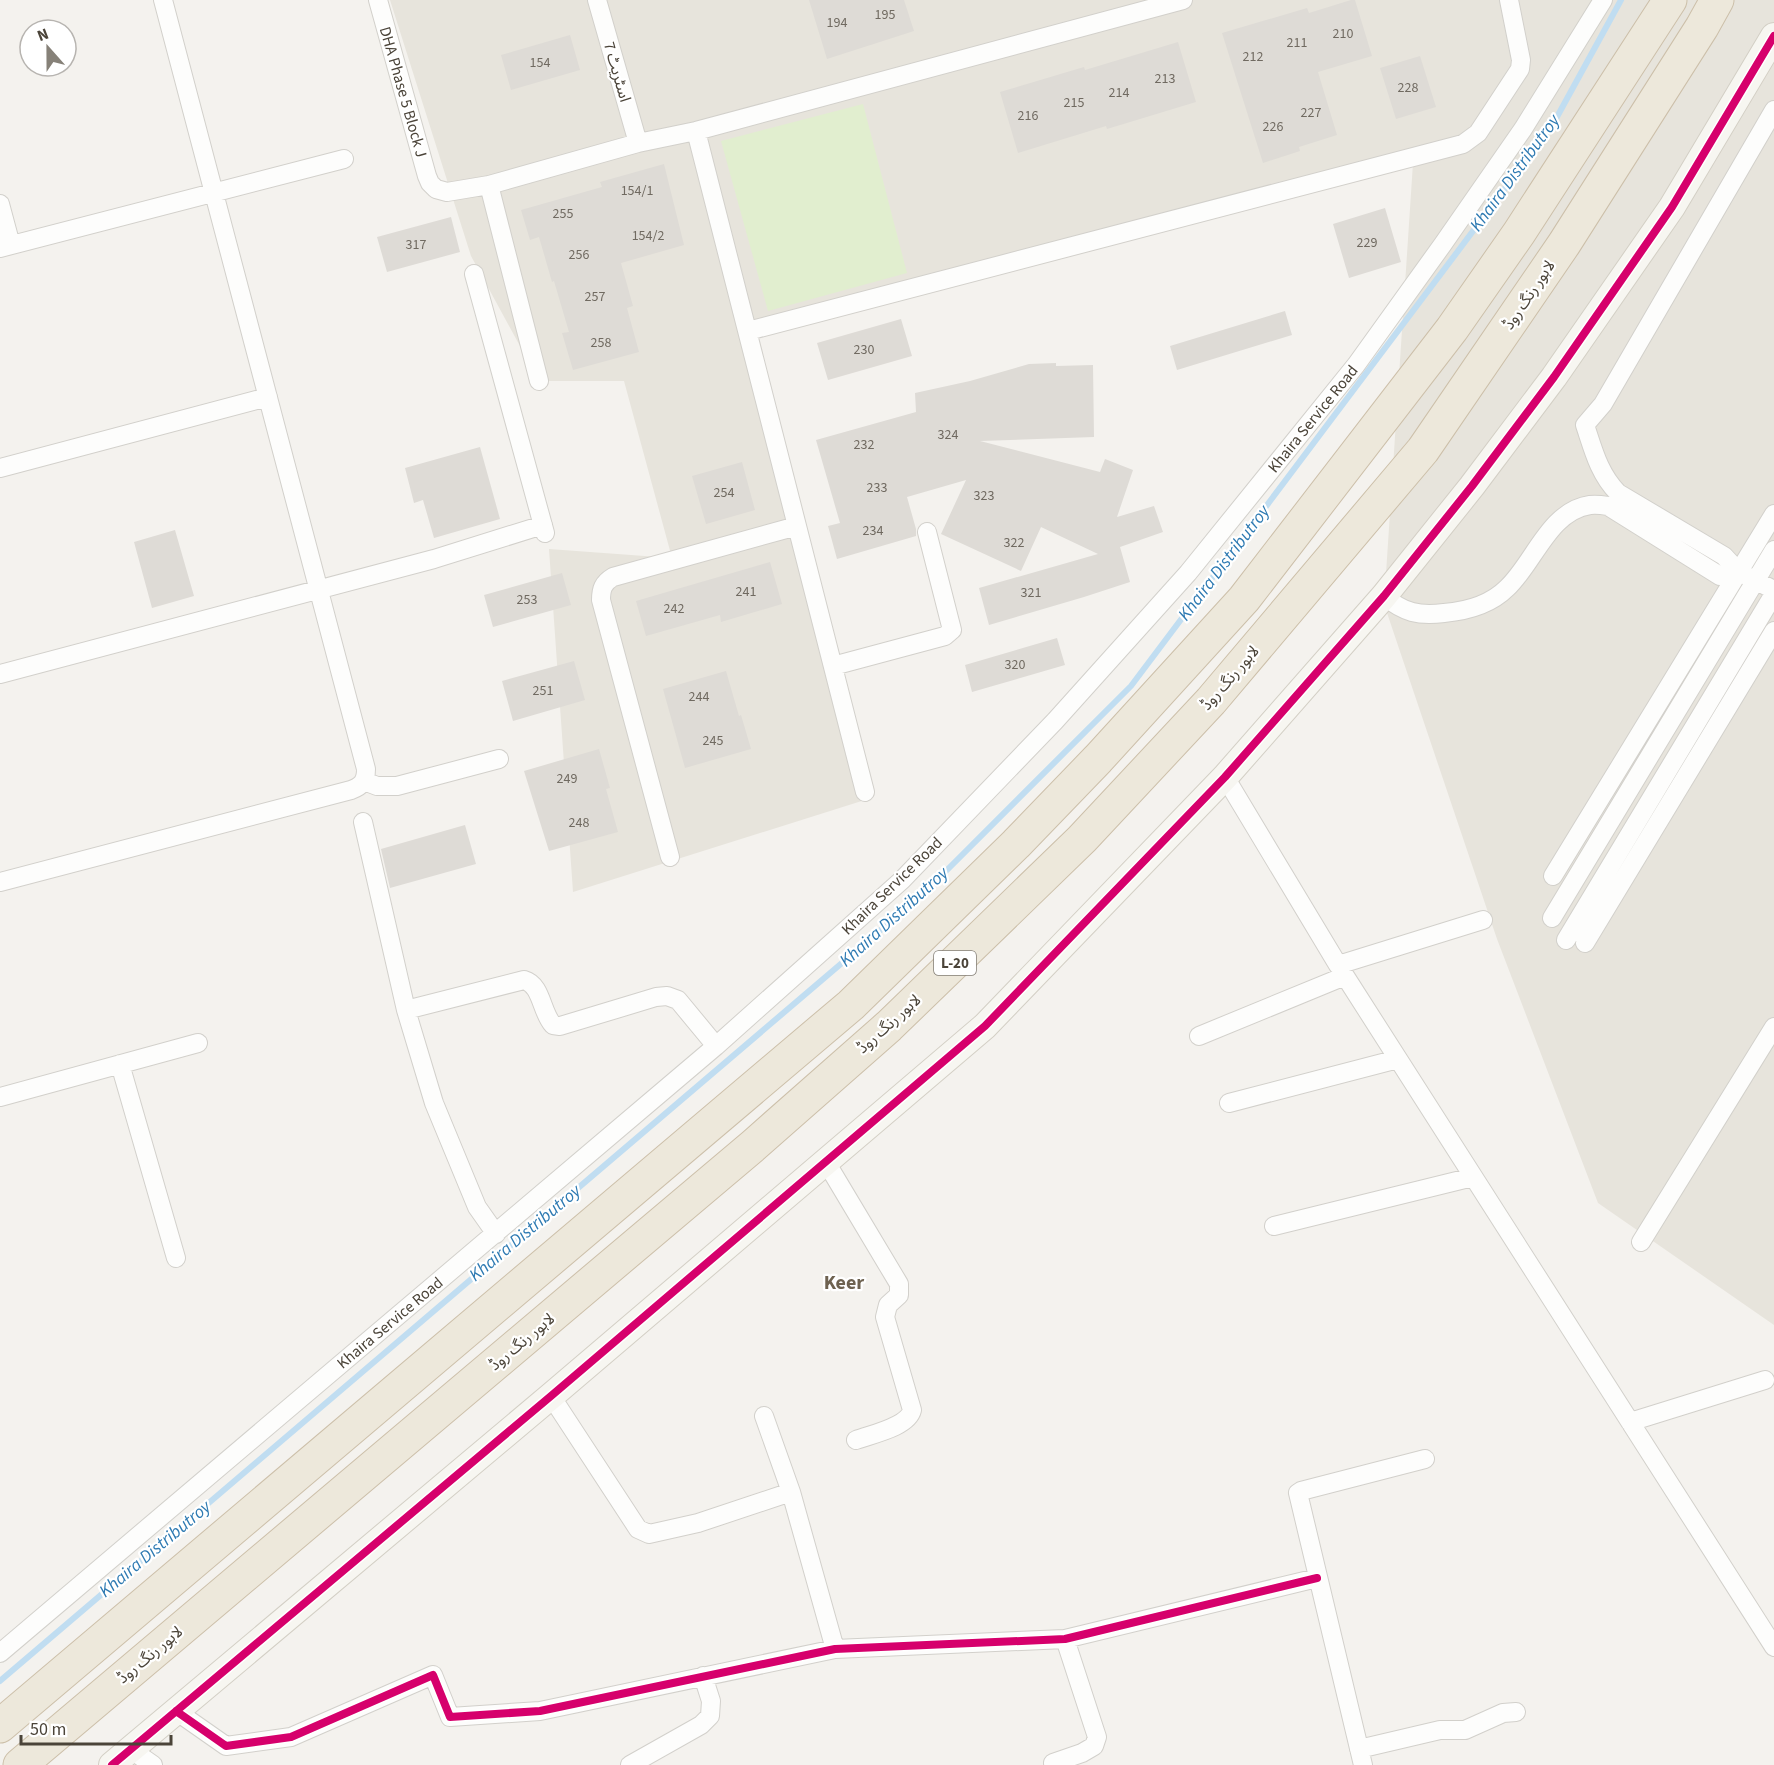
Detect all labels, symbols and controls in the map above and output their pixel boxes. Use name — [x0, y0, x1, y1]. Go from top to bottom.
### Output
house number: 195 — [875, 5, 895, 25]
house number: 194 — [827, 13, 847, 33]
north arrow — [18, 18, 78, 78]
text: N — [34, 23, 52, 47]
street label: DHA Phase 5 Block J — [374, 24, 432, 160]
house number: 210 — [1333, 24, 1353, 44]
house number: 211 — [1287, 33, 1307, 53]
street label: اسٹریٹ 7 — [598, 39, 636, 105]
house number: 212 — [1243, 47, 1263, 67]
house number: 154 — [530, 53, 550, 73]
house number: 213 — [1155, 69, 1175, 89]
house number: 228 — [1398, 78, 1418, 98]
house number: 214 — [1109, 83, 1129, 103]
house number: 215 — [1064, 93, 1084, 113]
house number: 227 — [1301, 103, 1321, 123]
house number: 216 — [1018, 106, 1038, 126]
water label: Khaira Distributroy — [1464, 109, 1566, 237]
house number: 226 — [1263, 117, 1283, 137]
house number: 154/1 — [621, 181, 653, 201]
house number: 255 — [553, 204, 573, 224]
house number: 154/2 — [632, 226, 664, 246]
house number: 229 — [1357, 233, 1377, 253]
house number: 317 — [406, 235, 426, 255]
house number: 256 — [569, 245, 589, 265]
street label: لاہور رنگ روڈ — [1498, 256, 1560, 334]
house number: 257 — [585, 287, 605, 307]
house number: 258 — [591, 333, 611, 353]
house number: 230 — [854, 340, 874, 360]
street label: Khaira Service Road — [1263, 361, 1363, 477]
house number: 324 — [938, 425, 958, 445]
house number: 232 — [854, 435, 874, 455]
house number: 233 — [867, 478, 887, 498]
house number: 254 — [714, 483, 734, 503]
house number: 323 — [974, 486, 994, 506]
water label: Khaira Distributroy — [1172, 499, 1276, 626]
house number: 234 — [863, 521, 883, 541]
house number: 322 — [1004, 533, 1024, 553]
house number: 241 — [736, 582, 756, 602]
house number: 321 — [1021, 583, 1041, 603]
house number: 253 — [517, 590, 537, 610]
house number: 242 — [664, 599, 684, 619]
street label: لاہور رنگ روڈ — [1196, 641, 1264, 715]
house number: 320 — [1005, 655, 1025, 675]
house number: 251 — [533, 681, 553, 701]
house number: 244 — [689, 687, 709, 707]
house number: 245 — [703, 731, 723, 751]
house number: 249 — [557, 769, 577, 789]
house number: 248 — [569, 813, 589, 833]
street label: Khaira Service Road — [837, 832, 947, 940]
water label: Khaira Distributroy — [834, 861, 955, 973]
road number: L-20 — [934, 951, 976, 975]
street label: لاہور رنگ روڈ — [852, 989, 926, 1059]
water label: Khaira Distributroy — [464, 1178, 587, 1287]
district label: Keer — [824, 1269, 864, 1297]
street label: Khaira Service Road — [332, 1272, 448, 1374]
street label: لاہور رنگ روڈ — [485, 1308, 559, 1376]
water label: Khaira Distributroy — [94, 1494, 217, 1603]
street label: لاہور رنگ روڈ — [113, 1621, 187, 1689]
scale bar — [21, 1708, 171, 1746]
text: 50 m — [30, 1717, 66, 1742]

